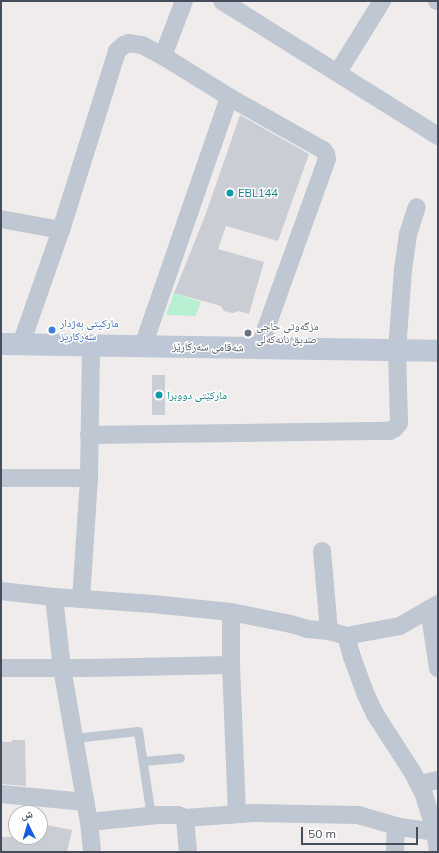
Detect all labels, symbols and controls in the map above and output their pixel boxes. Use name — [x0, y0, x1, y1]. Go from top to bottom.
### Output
place label: EBL144 — [238, 186, 278, 200]
marker: EBL144 — [225, 188, 235, 198]
place label: مارکیتی بەژدار سەرکاریز — [60, 317, 119, 343]
place label: مزگەوتی حاجی صدیق نانەکەلی — [256, 320, 319, 346]
marker: مارکیتی بەژدار سەرکاریز — [47, 325, 57, 335]
marker: مزگەوتی حاجی صدیق نانەکەلی — [243, 328, 253, 338]
street label: شەقامی سەرکارێز — [172, 340, 244, 354]
place label: ماركێتى دووبرا — [167, 388, 227, 402]
marker: ماركێتى دووبرا — [154, 390, 164, 400]
north arrow — [8, 805, 48, 845]
text: ش — [21, 807, 33, 822]
scale bar — [303, 819, 420, 845]
text: 50 m — [308, 826, 336, 841]

